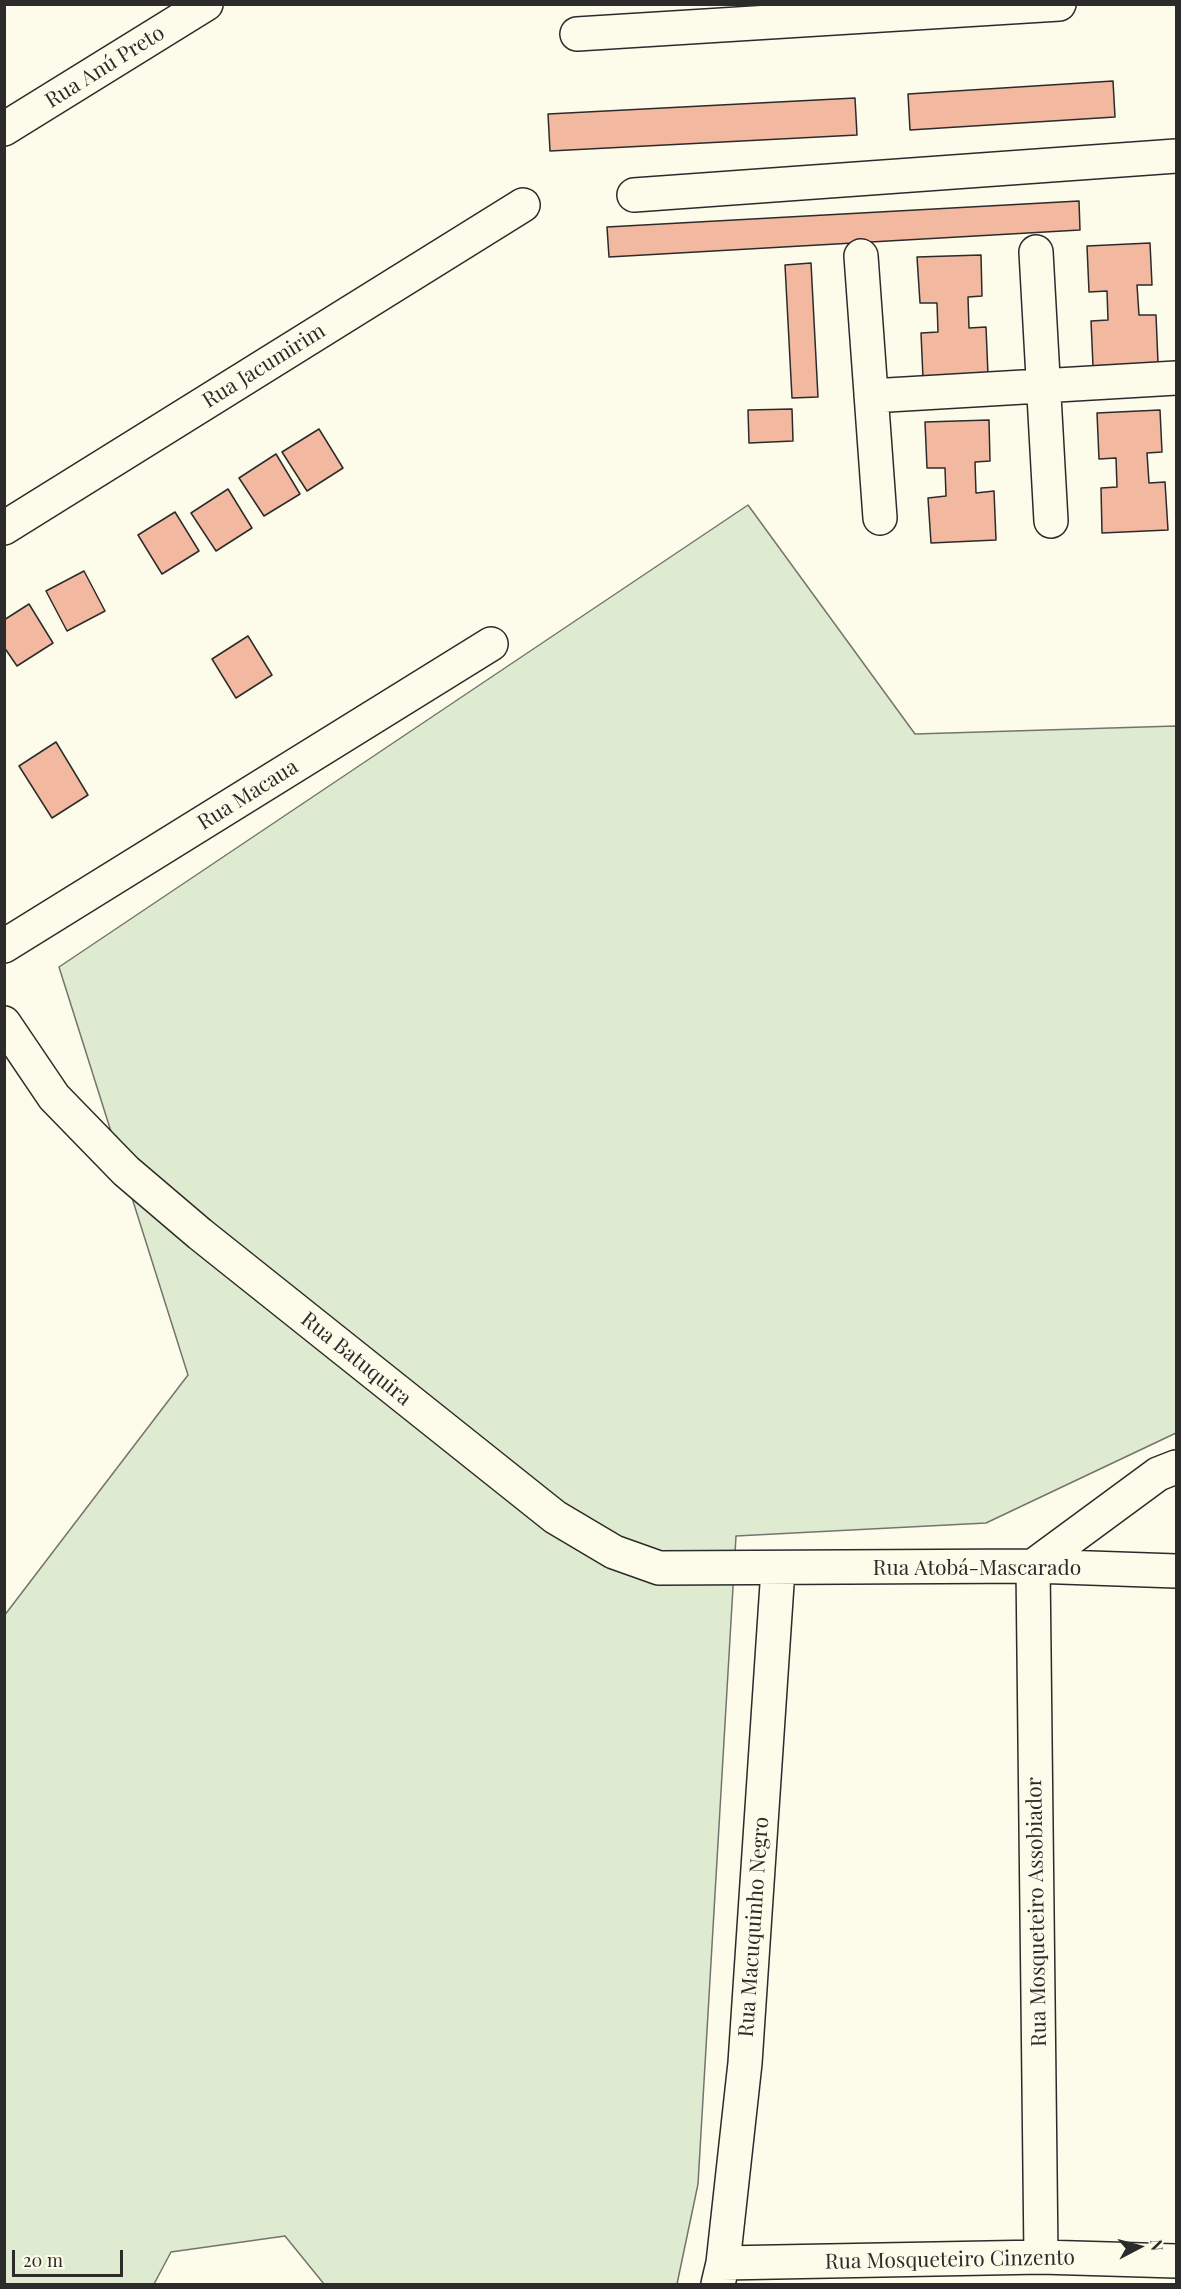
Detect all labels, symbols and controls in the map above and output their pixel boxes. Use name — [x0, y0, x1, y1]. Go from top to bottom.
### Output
street label: Rua Anú Preto — [41, 20, 169, 114]
street label: Rua Jacumirim — [198, 318, 330, 414]
street label: Rua Macaua — [193, 754, 303, 836]
street label: Rua Batuquira — [296, 1307, 416, 1411]
street label: Rua Atobá-Mascarado — [873, 1555, 1081, 1581]
street label: Rua Mosqueteiro Assobiador — [1022, 1777, 1052, 2047]
street label: Rua Macuquinho Negro — [734, 1816, 774, 2038]
north arrow — [1109, 2217, 1169, 2277]
scale bar — [15, 2238, 126, 2276]
text: N — [1146, 2238, 1168, 2252]
street label: Rua Mosqueteiro Cinzento — [825, 2245, 1075, 2275]
text: 20 m — [23, 2248, 63, 2272]

